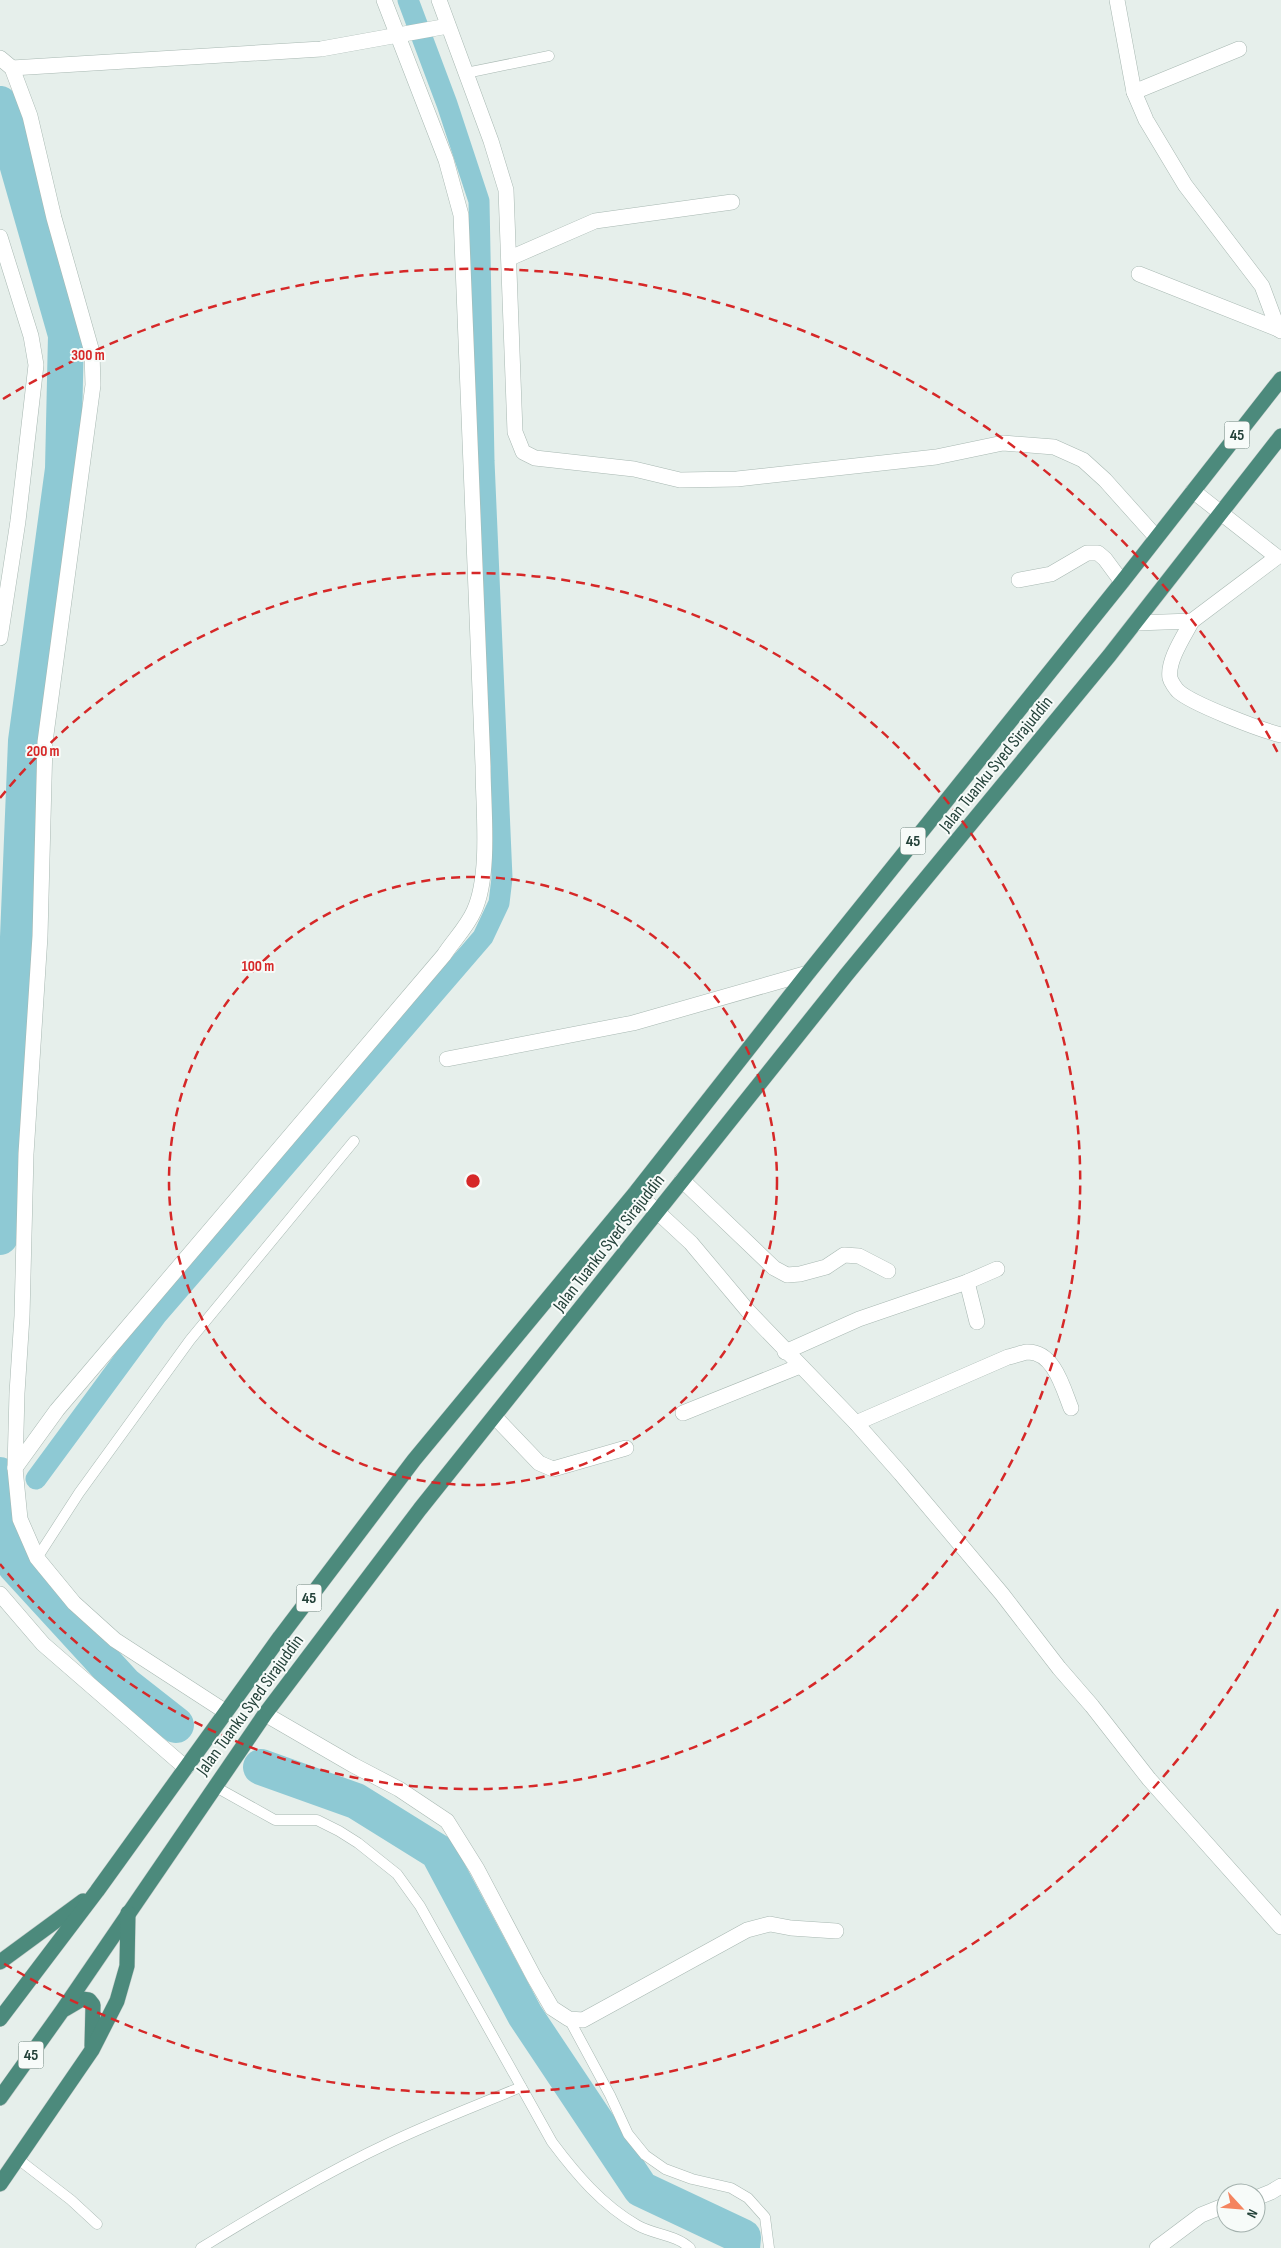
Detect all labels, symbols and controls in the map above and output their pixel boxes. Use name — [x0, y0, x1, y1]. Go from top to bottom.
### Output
text: 300 m — [71, 346, 105, 365]
road number: 45 — [1224, 422, 1250, 448]
street label: Jalan Tuanku Syed Sirajuddin — [934, 692, 1057, 837]
text: 200 m — [26, 742, 60, 761]
road number: 45 — [900, 828, 926, 854]
text: 100 m — [242, 957, 274, 976]
street label: Jalan Tuanku Syed Sirajuddin — [548, 1170, 669, 1317]
centre of rings — [464, 1172, 482, 1190]
road number: 45 — [296, 1585, 322, 1612]
street label: Jalan Tuanku Syed Sirajuddin — [191, 1631, 308, 1780]
road number: 45 — [18, 2042, 44, 2068]
north arrow — [1216, 2183, 1266, 2233]
text: N — [1243, 2206, 1262, 2221]

